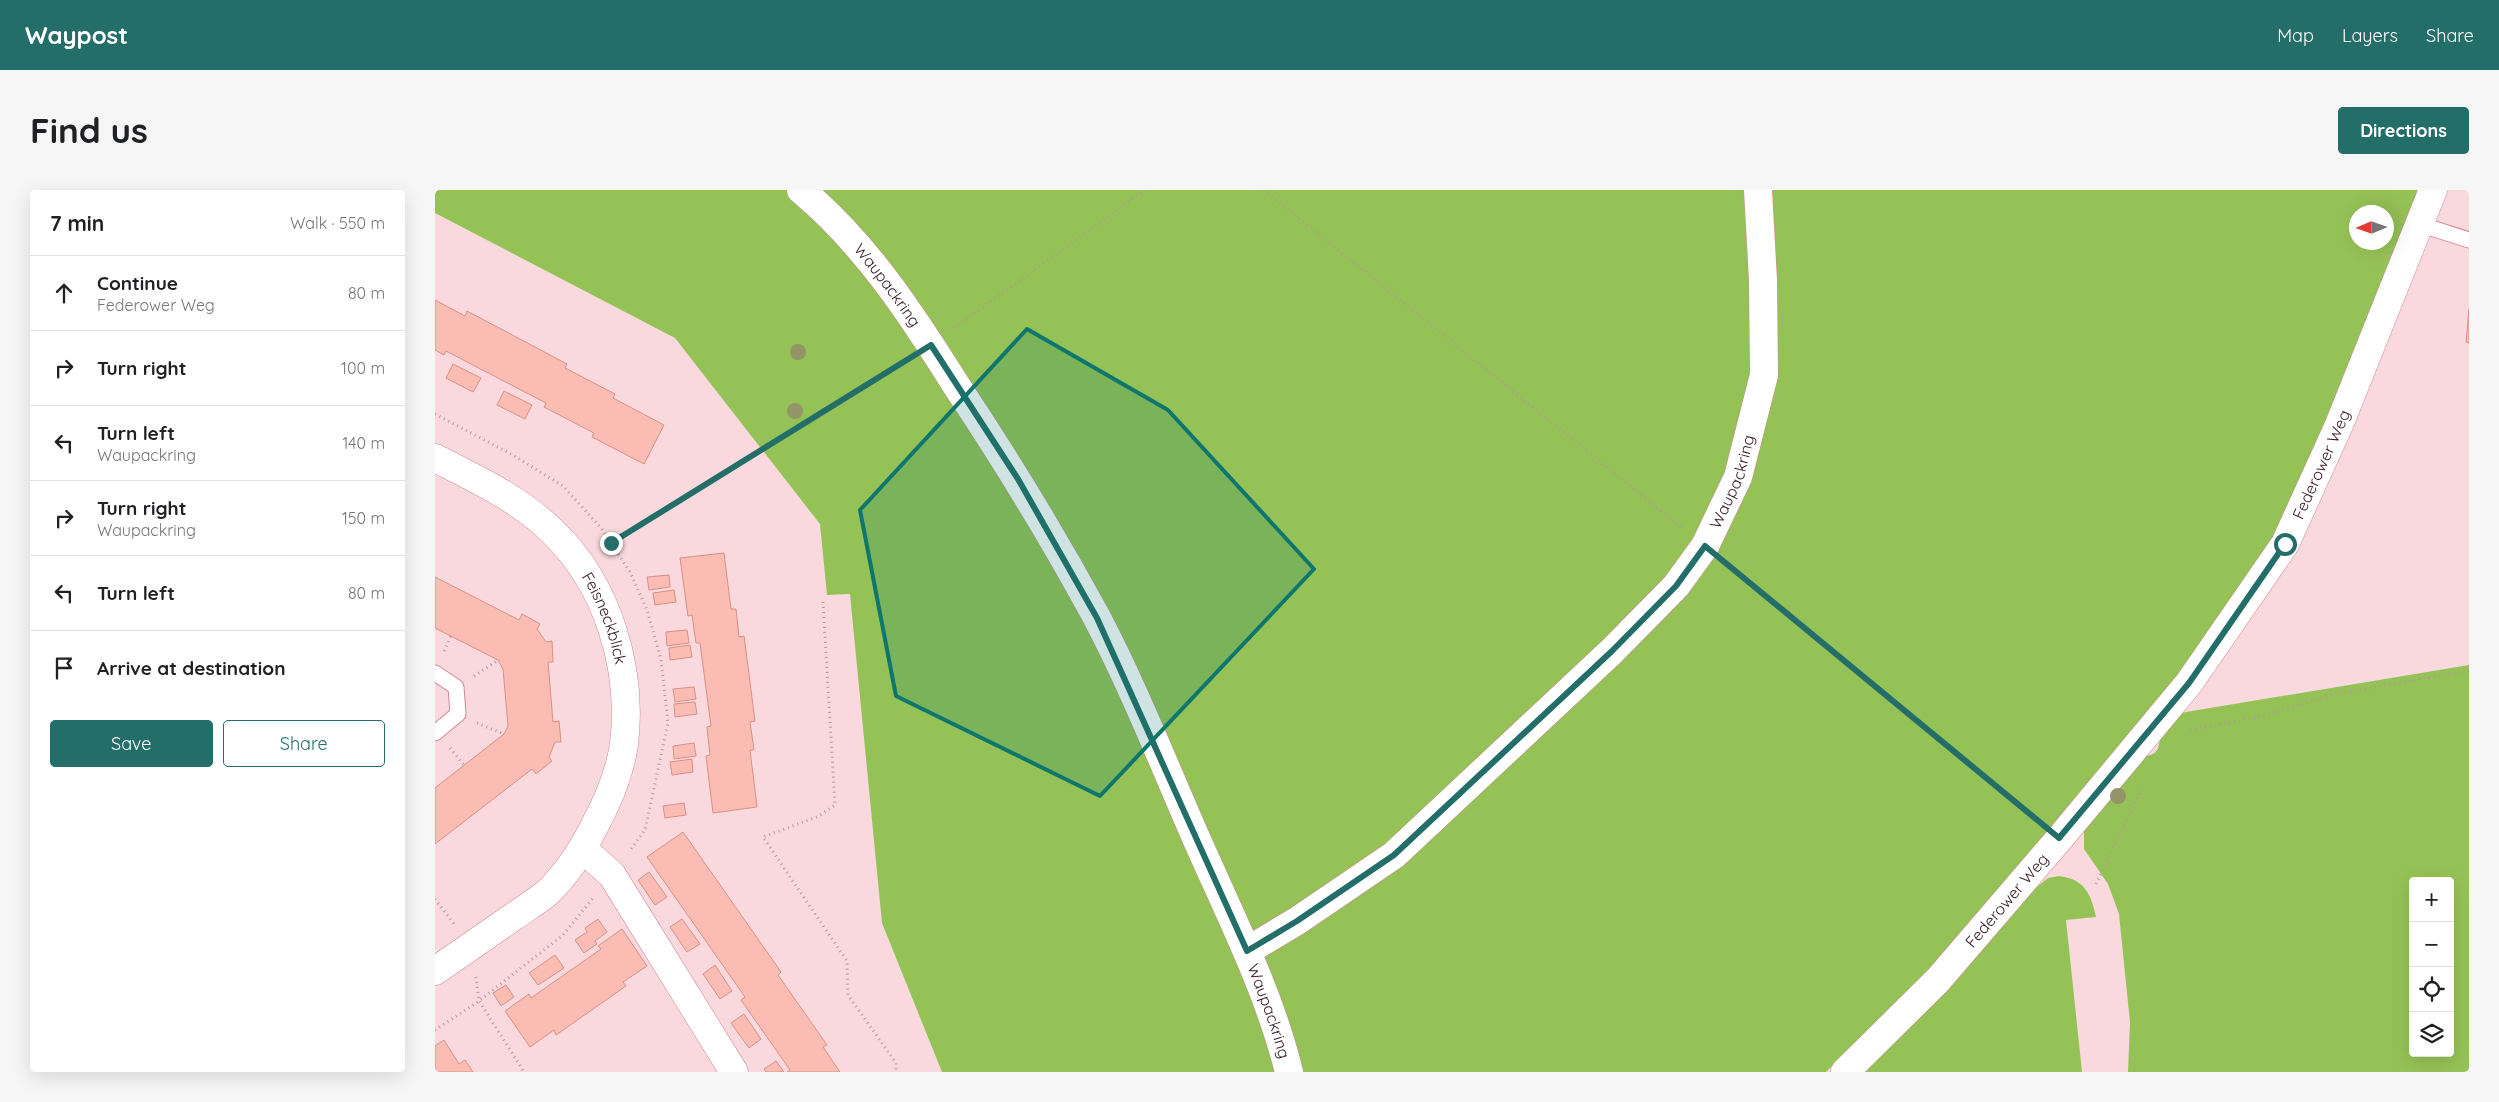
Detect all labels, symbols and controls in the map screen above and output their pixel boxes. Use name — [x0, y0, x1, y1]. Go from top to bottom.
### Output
text: Waypost — [25, 20, 128, 50]
text: Map — [2277, 24, 2314, 47]
text: Layers — [2342, 24, 2398, 47]
text: Share — [2426, 24, 2474, 47]
button: Directions — [2338, 107, 2469, 154]
text: Find us — [30, 108, 148, 152]
north arrow — [2349, 205, 2394, 250]
text: 7 min — [50, 210, 104, 236]
text: Walk · 550 m — [290, 213, 385, 233]
street label: Waupackring — [850, 239, 925, 330]
text: Continue — [97, 271, 178, 295]
icon: ahead — [50, 279, 78, 307]
text: 80 m — [348, 283, 385, 303]
text: Federower Weg — [97, 295, 215, 315]
icon: right — [50, 354, 78, 382]
text: Turn right — [97, 356, 186, 380]
text: 100 m — [341, 358, 385, 378]
street label: Federower Weg — [2288, 407, 2354, 522]
text: Turn left — [97, 421, 175, 445]
icon: left — [50, 429, 78, 457]
text: 140 m — [342, 433, 385, 453]
street label: Waupackring — [1705, 433, 1758, 532]
text: Waupackring — [97, 445, 196, 465]
text: Turn right — [97, 496, 186, 520]
icon: right — [50, 504, 78, 532]
text: 150 m — [342, 508, 385, 528]
text: Waupackring — [97, 520, 196, 540]
route end — [600, 532, 623, 555]
route start — [2274, 533, 2297, 556]
street label: Feisneckblick — [578, 568, 631, 666]
icon: left — [50, 579, 78, 607]
text: Turn left — [97, 581, 175, 605]
text: 80 m — [348, 583, 385, 603]
icon: arrive — [50, 654, 78, 682]
text: Arrive at destination — [97, 656, 286, 680]
button: Save — [50, 720, 213, 767]
button: Share — [223, 720, 385, 767]
street label: Federower Weg — [1961, 849, 2053, 951]
map controls — [2409, 877, 2454, 1057]
button: + — [2409, 877, 2454, 922]
button: − — [2409, 922, 2454, 967]
street label: Waupackring — [1243, 961, 1295, 1061]
button: locate — [2409, 967, 2454, 1012]
button: layers — [2409, 1012, 2454, 1057]

